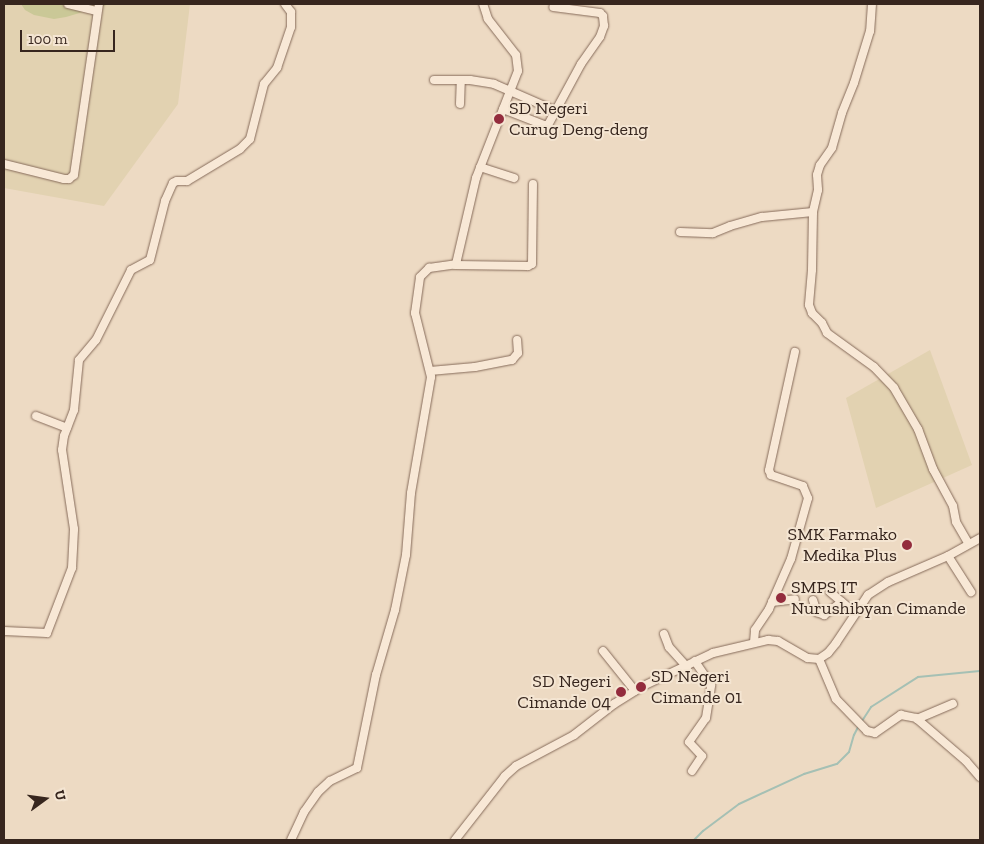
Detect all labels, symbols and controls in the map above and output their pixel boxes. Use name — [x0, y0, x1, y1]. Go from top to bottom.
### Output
scale bar — [22, 20, 118, 52]
text: 100 m — [28, 30, 67, 48]
place label: SD Negeri Curug Deng-deng — [509, 98, 648, 140]
marker: SD Negeri Curug Deng-deng — [493, 113, 505, 125]
place label: SMK Farmako Medika Plus — [787, 524, 897, 566]
marker: SMK Farmako Medika Plus — [901, 539, 913, 551]
place label: SMPS IT Nurushibyan Cimande — [791, 577, 966, 620]
marker: SMPS IT Nurushibyan Cimande — [775, 592, 787, 604]
place label: SD Negeri Cimande 01 — [651, 666, 742, 709]
place label: SD Negeri Cimande 04 — [517, 671, 611, 714]
marker: SD Negeri Cimande 01 — [635, 681, 647, 693]
marker: SD Negeri Cimande 04 — [615, 686, 627, 698]
north arrow — [20, 774, 70, 824]
text: U — [51, 788, 70, 802]

